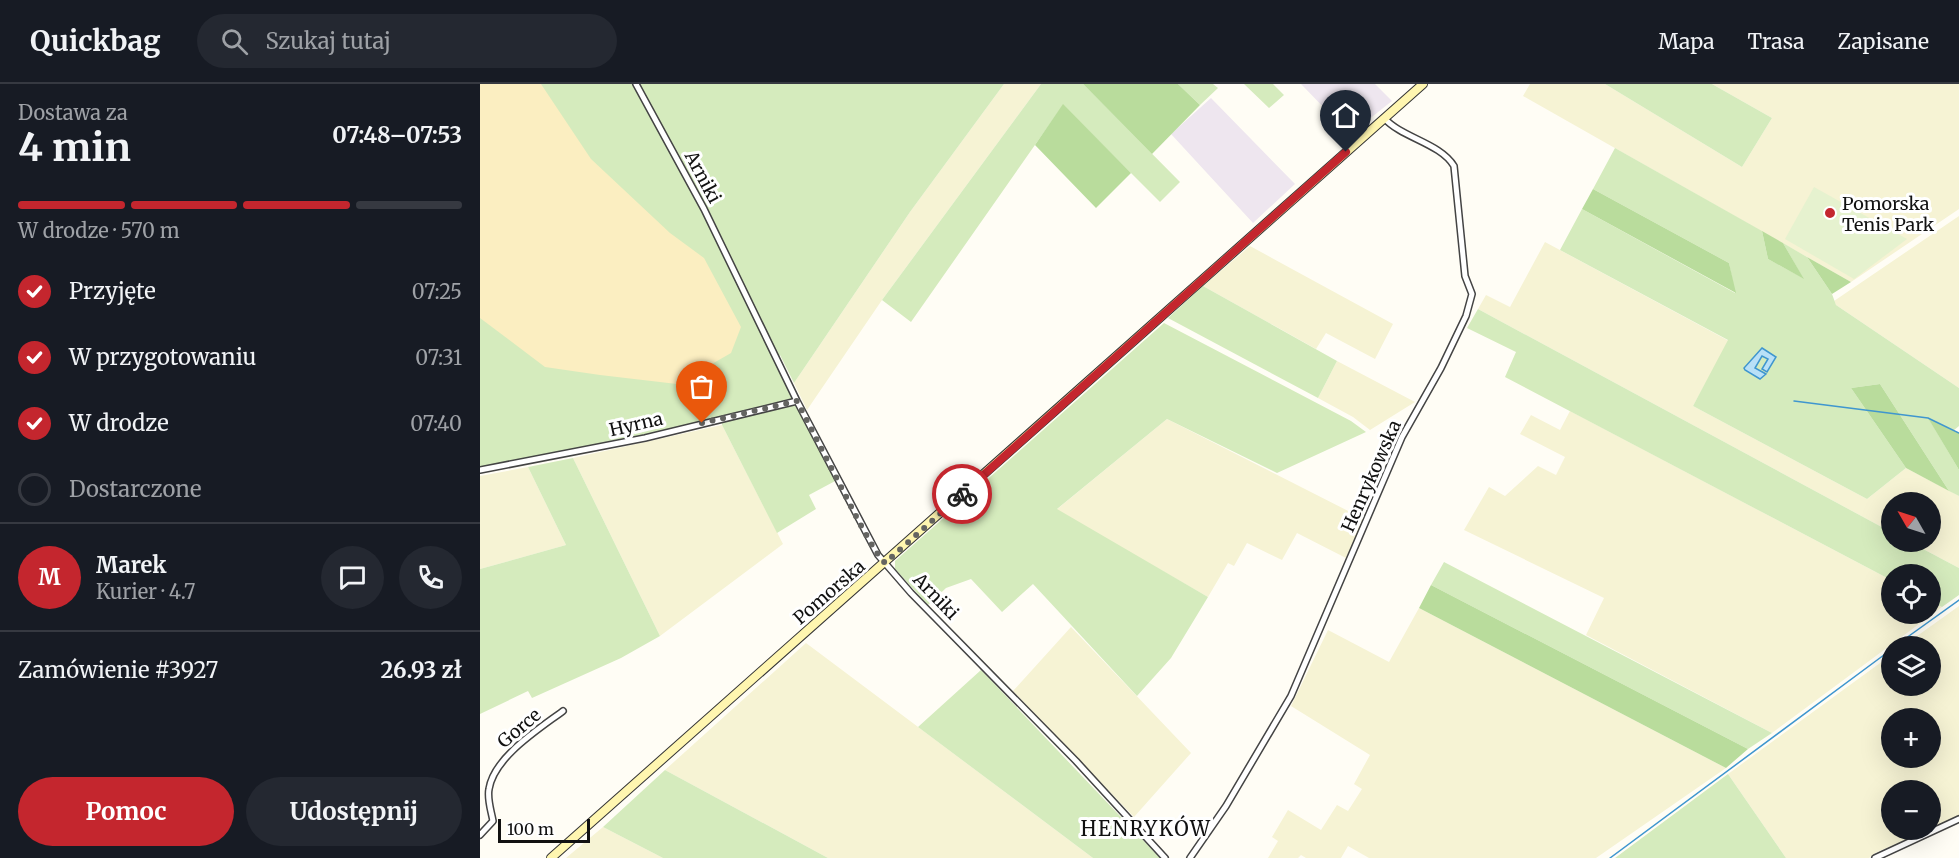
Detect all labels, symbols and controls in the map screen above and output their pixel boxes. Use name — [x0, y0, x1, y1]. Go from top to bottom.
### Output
search box — [197, 14, 617, 68]
text: Quickbag — [30, 23, 161, 59]
icon: search — [218, 25, 251, 58]
text: Szukaj tutaj — [266, 27, 391, 55]
text: Mapa — [1658, 28, 1715, 55]
text: Trasa — [1748, 28, 1805, 55]
text: Zapisane — [1838, 28, 1929, 55]
pin — [1320, 90, 1371, 152]
icon: home — [1329, 99, 1362, 132]
text: Dostawa za — [18, 100, 128, 125]
text: 07:48–07:53 — [332, 121, 462, 149]
text: 4 min — [18, 123, 131, 172]
street label: Arniki — [679, 146, 726, 207]
place label: Pomorska Tenis Park — [1842, 192, 1935, 236]
marker: Pomorska Tenis Park — [1823, 206, 1837, 220]
text: W drodze · 570 m — [18, 218, 180, 243]
icon: check — [18, 275, 51, 308]
text: Przyjęte — [69, 277, 156, 305]
text: 07:25 — [412, 279, 462, 304]
icon: check — [18, 341, 51, 374]
text: W przygotowaniu — [69, 343, 256, 371]
text: 07:31 — [415, 345, 462, 370]
pin — [676, 361, 727, 423]
icon: bag — [685, 370, 718, 403]
icon: check — [18, 407, 51, 440]
street label: Hyrna — [607, 407, 665, 441]
text: W drodze — [69, 409, 169, 437]
text: 07:40 — [410, 411, 462, 436]
street label: Henrykowska — [1336, 416, 1406, 536]
courier — [932, 464, 992, 524]
text: Dostarczone — [69, 475, 201, 503]
icon: bike — [946, 478, 979, 511]
north arrow — [1881, 492, 1941, 552]
map controls — [1881, 492, 1941, 840]
button: chat — [321, 546, 384, 609]
button: phone — [399, 546, 462, 609]
text: Marek — [96, 551, 167, 579]
street label: Pomorska — [788, 554, 870, 629]
text: M — [38, 563, 61, 591]
button: locate — [1881, 564, 1941, 624]
street label: Arniki — [908, 567, 964, 624]
text: Kurier · 4.7 — [96, 579, 195, 604]
button: layers — [1881, 636, 1941, 696]
text: Zamówienie #3927 — [18, 656, 218, 684]
text: 26.93 zł — [380, 656, 462, 684]
street label: Gorce — [493, 703, 545, 753]
button: + — [1881, 708, 1941, 768]
button: Pomoc — [18, 777, 234, 846]
button: Udostępnij — [246, 777, 462, 846]
button: − — [1881, 780, 1941, 840]
district label: HENRYKÓW — [1080, 815, 1212, 841]
scale bar — [498, 816, 590, 844]
text: 100 m — [507, 819, 554, 839]

